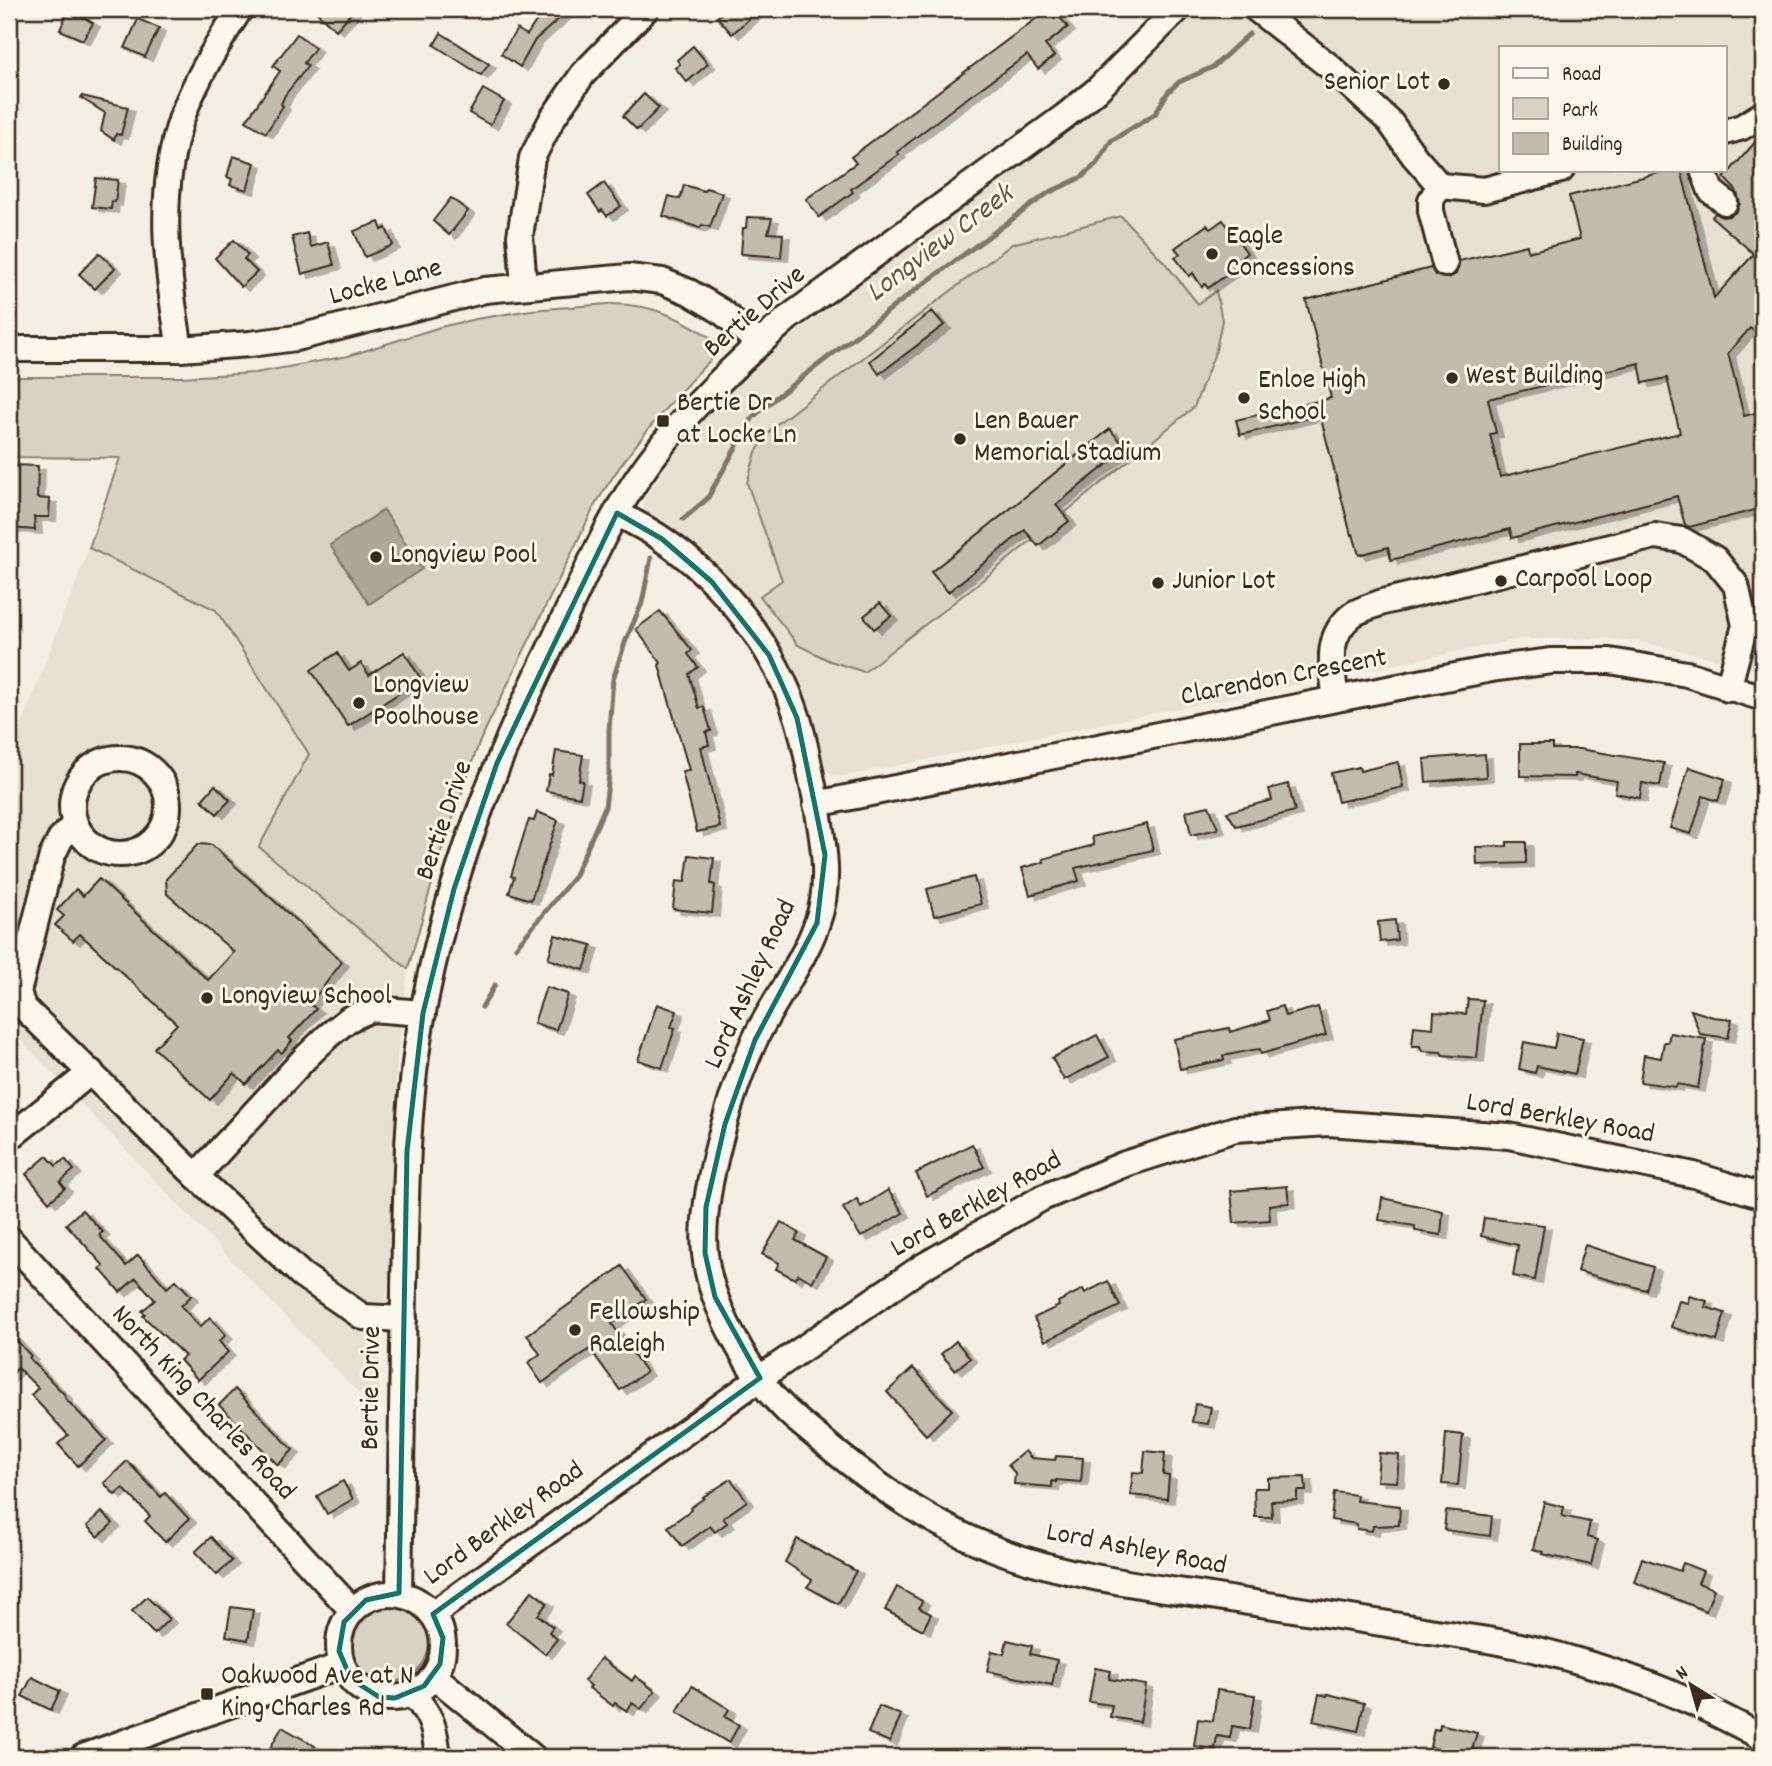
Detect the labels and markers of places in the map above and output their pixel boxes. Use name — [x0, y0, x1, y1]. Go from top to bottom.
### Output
place label: Senior Lot — [1324, 64, 1430, 104]
marker: Senior Lot — [1436, 76, 1452, 92]
place label: Eagle Concessions — [1226, 218, 1355, 290]
marker: Eagle Concessions — [1204, 246, 1220, 262]
place label: West Building — [1466, 358, 1604, 398]
place label: Enloe High School — [1258, 362, 1366, 434]
marker: West Building — [1444, 370, 1460, 386]
place label: Bertie Dr at Locke Ln — [677, 385, 797, 457]
marker: Enloe High School — [1236, 390, 1252, 406]
place label: Len Bauer Memorial Stadium — [974, 403, 1162, 475]
marker: Bertie Dr at Locke Ln — [655, 413, 671, 429]
marker: Len Bauer Memorial Stadium — [952, 431, 968, 447]
place label: Longview Pool — [390, 537, 537, 577]
marker: Longview Pool — [368, 549, 384, 565]
place label: Carpool Loop — [1515, 561, 1653, 601]
place label: Junior Lot — [1172, 563, 1276, 603]
marker: Carpool Loop — [1493, 573, 1509, 589]
marker: Junior Lot — [1150, 575, 1166, 591]
place label: Longview Poolhouse — [373, 667, 479, 739]
marker: Longview Poolhouse — [351, 695, 367, 711]
place label: Longview School — [221, 978, 392, 1018]
marker: Longview School — [199, 990, 215, 1006]
place label: Fellowship Raleigh — [589, 1294, 700, 1366]
marker: Fellowship Raleigh — [567, 1322, 583, 1338]
place label: Oakwood Ave at N King Charles Rd — [221, 1658, 414, 1730]
marker: Oakwood Ave at N King Charles Rd — [199, 1686, 215, 1702]

